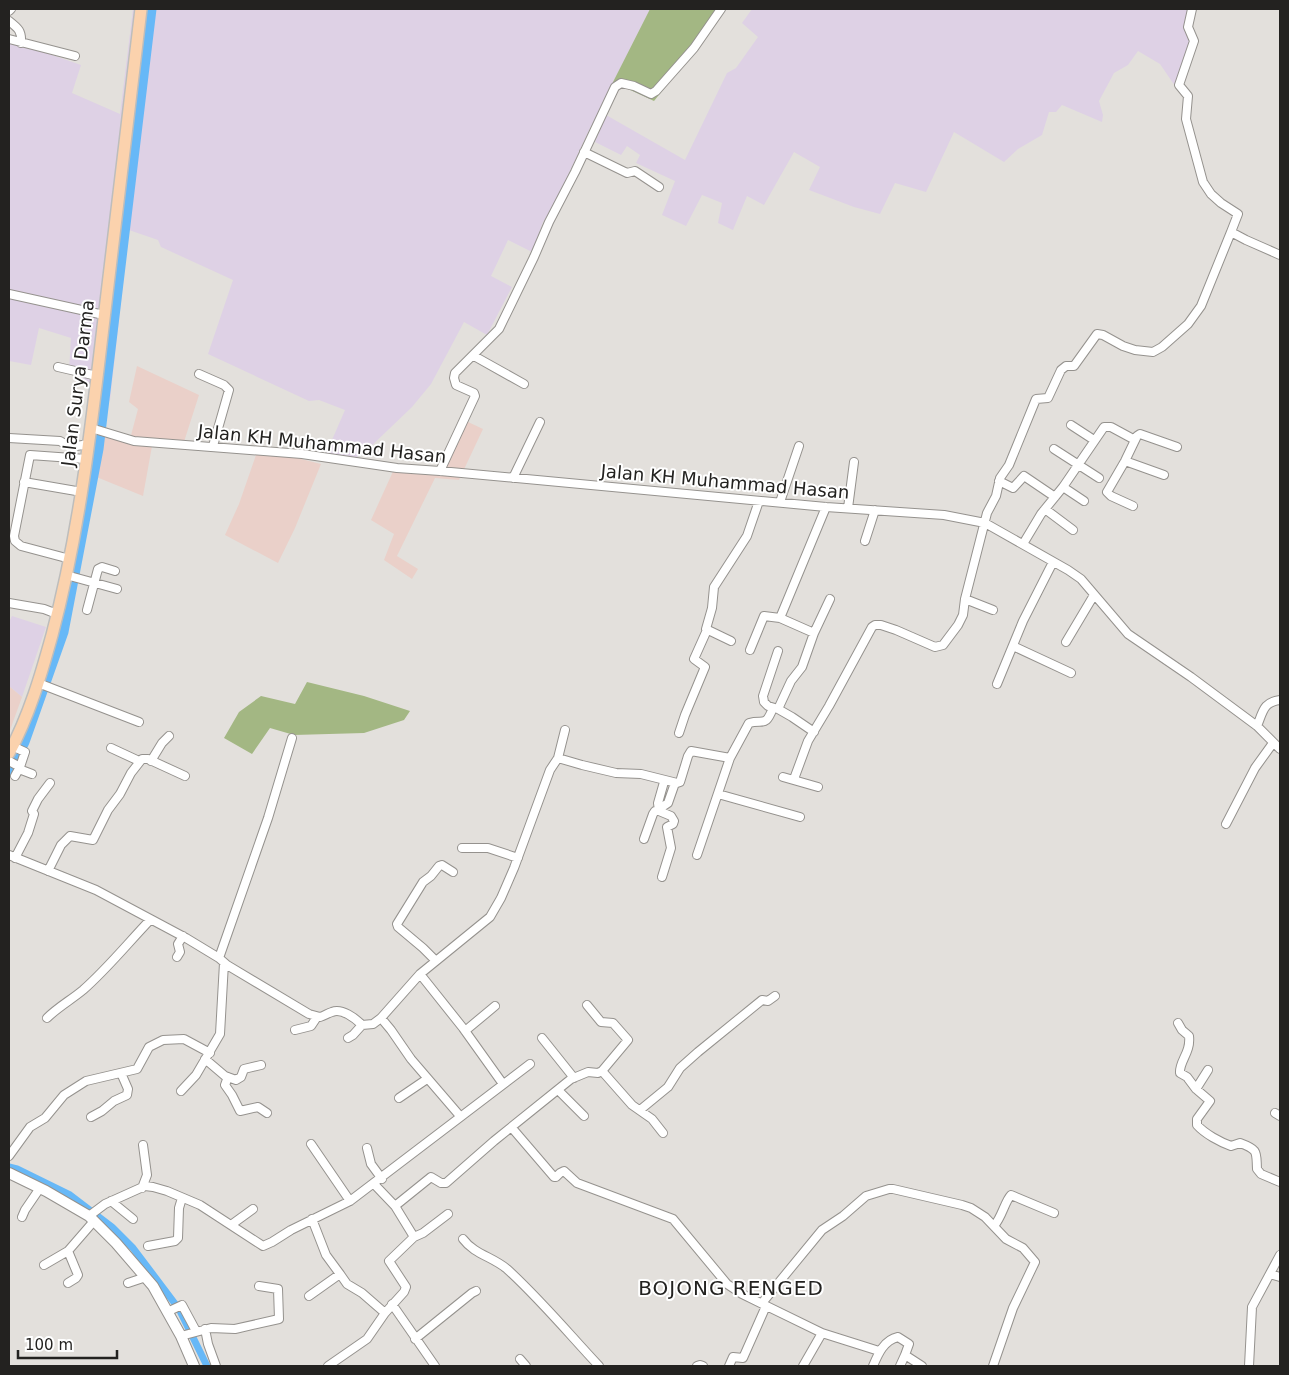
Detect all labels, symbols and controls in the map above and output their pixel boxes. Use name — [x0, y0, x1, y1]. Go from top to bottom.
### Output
street label: Jalan Surya Darma — [57, 298, 98, 468]
street label: Jalan KH Muhammad Hasan — [196, 420, 447, 467]
street label: Jalan KH Muhammad Hasan — [599, 460, 850, 503]
district label: BOJONG RENGED — [638, 1276, 824, 1300]
scale bar — [18, 1328, 116, 1360]
text: 100 m — [25, 1336, 73, 1354]

